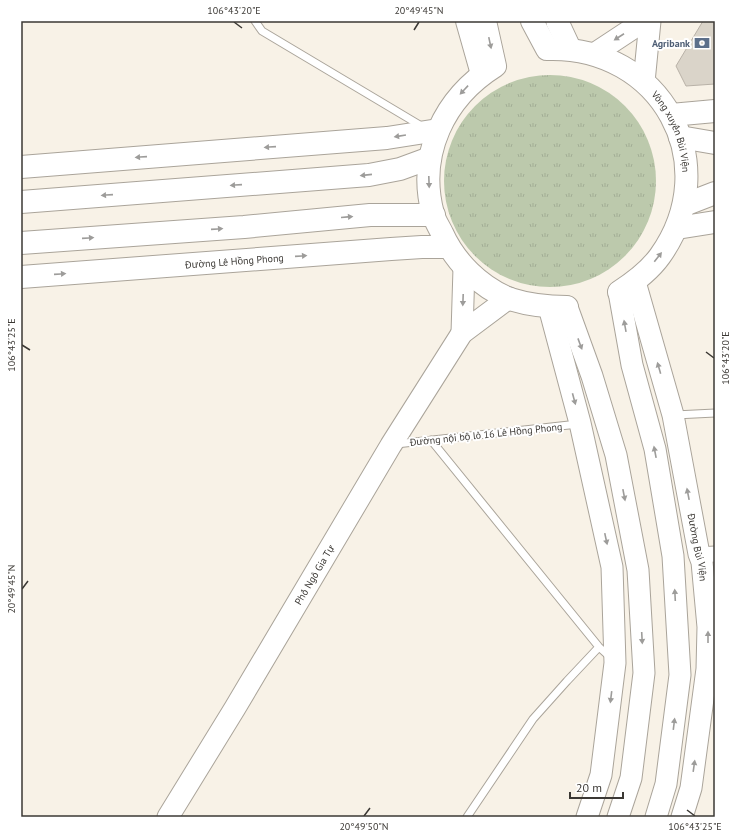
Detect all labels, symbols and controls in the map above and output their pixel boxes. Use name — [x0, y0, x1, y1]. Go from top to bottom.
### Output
text: 106°43'20"E — [207, 4, 261, 17]
text: 20°49'45"N — [394, 4, 444, 17]
one-way arrow — [613, 34, 625, 41]
bank icon: Agribank — [693, 34, 711, 52]
one-way arrow — [487, 37, 493, 49]
place label: Agribank — [652, 37, 690, 50]
one-way arrow — [460, 85, 469, 95]
street label: Vòng xuyến Bùi Viện — [648, 88, 692, 173]
one-way arrow — [394, 133, 406, 139]
one-way arrow — [264, 144, 276, 151]
one-way arrow — [134, 154, 147, 161]
one-way arrow — [360, 171, 372, 178]
one-way arrow — [426, 176, 432, 189]
one-way arrow — [230, 181, 242, 188]
one-way arrow — [101, 192, 113, 199]
one-way arrow — [341, 214, 353, 221]
one-way arrow — [211, 225, 223, 232]
one-way arrow — [82, 235, 94, 242]
street label: Đường Lê Hồng Phong — [184, 251, 284, 272]
one-way arrow — [295, 252, 307, 259]
one-way arrow — [654, 252, 663, 262]
one-way arrow — [54, 270, 66, 277]
one-way arrow — [460, 294, 466, 307]
text: 106°43'25"E — [5, 318, 18, 372]
one-way arrow — [622, 320, 628, 332]
text: 106°43'20"E — [719, 331, 732, 385]
one-way arrow — [577, 338, 583, 350]
one-way arrow — [656, 361, 662, 373]
one-way arrow — [571, 393, 577, 405]
street label: Đường nội bộ lô 16 Lê Hồng Phong — [408, 420, 563, 449]
one-way arrow — [652, 446, 658, 458]
one-way arrow — [684, 488, 690, 500]
one-way arrow — [621, 489, 627, 501]
street label: Đường Bùi Viện — [684, 511, 710, 582]
one-way arrow — [603, 533, 609, 546]
street label: Phố Ngô Gia Tự — [292, 542, 338, 607]
text: 20°49'45"N — [5, 564, 18, 614]
one-way arrow — [672, 589, 679, 601]
one-way arrow — [705, 630, 711, 643]
one-way arrow — [639, 632, 646, 644]
one-way arrow — [608, 690, 614, 703]
one-way arrow — [671, 718, 677, 730]
one-way arrow — [691, 760, 697, 772]
scale bar — [570, 774, 623, 800]
text: 20 m — [576, 780, 602, 795]
text: 20°49'50"N — [339, 820, 389, 833]
text: 106°43'25"E — [668, 820, 722, 833]

